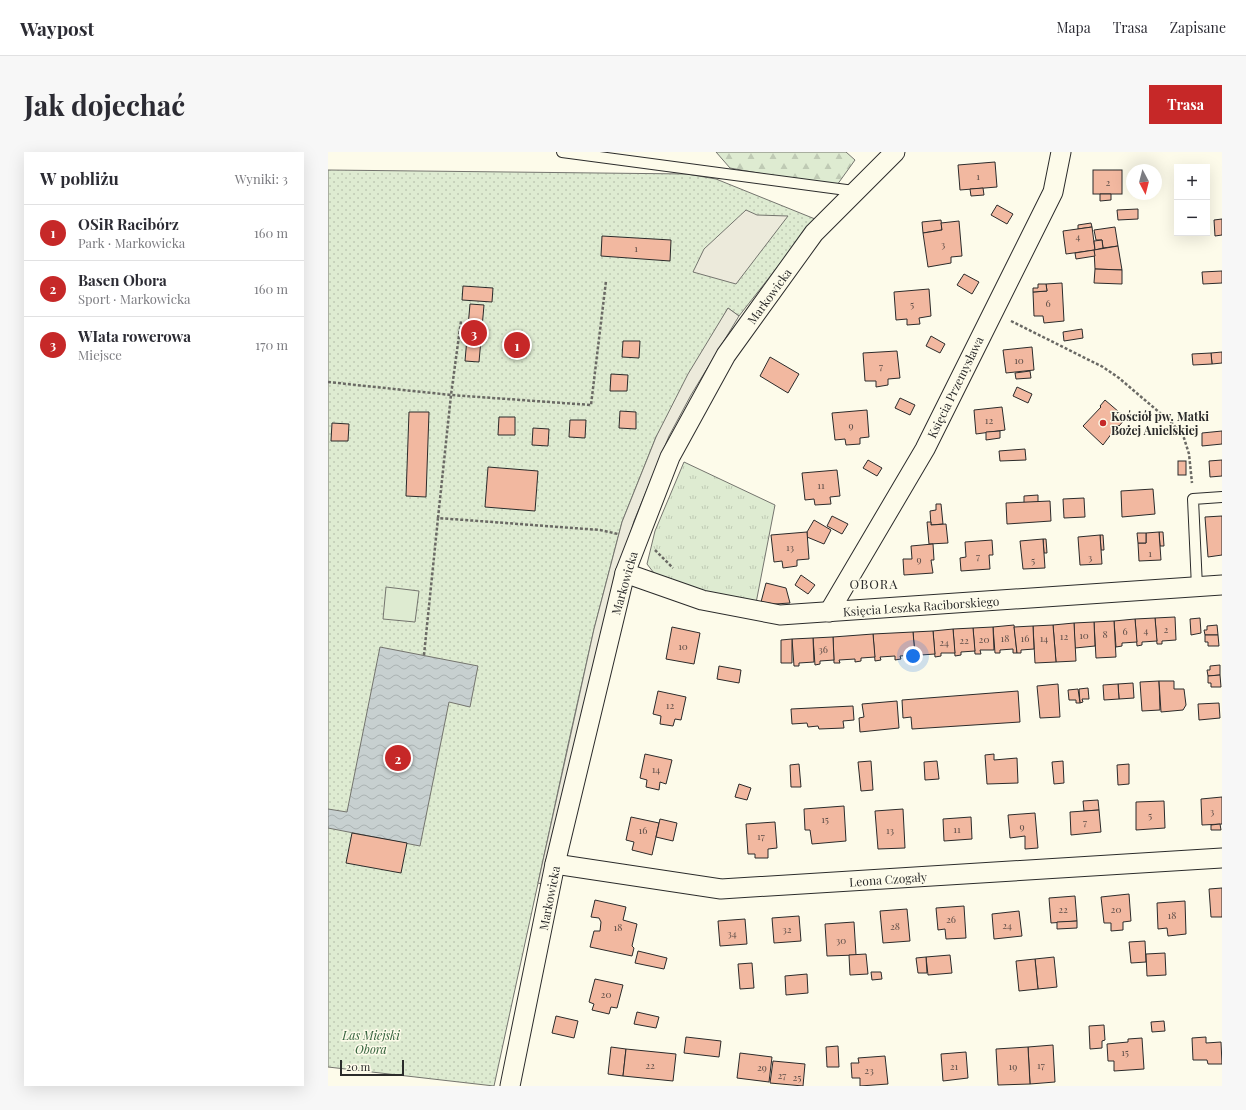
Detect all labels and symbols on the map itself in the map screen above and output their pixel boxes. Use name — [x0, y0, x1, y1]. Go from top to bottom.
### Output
north arrow — [1126, 164, 1162, 200]
house number: 1 — [976, 169, 980, 183]
house number: 2 — [1106, 175, 1111, 189]
house number: 4 — [1076, 229, 1081, 243]
house number: 3 — [941, 237, 946, 251]
house number: 1 — [634, 241, 638, 255]
street label: Markowicka — [743, 265, 795, 327]
house number: 6 — [1045, 296, 1051, 310]
house number: 5 — [910, 297, 914, 311]
pin: 3 — [461, 318, 487, 348]
pin: 1 — [504, 330, 530, 360]
street label: Księcia Przemysława — [923, 333, 987, 441]
house number: 10 — [1014, 353, 1024, 367]
house number: 7 — [879, 359, 883, 373]
place label: Kościół pw. Matki Bożej Anielskiej — [1111, 408, 1209, 438]
house number: 12 — [985, 413, 993, 427]
house number: 9 — [848, 418, 854, 432]
marker: Kościół pw. Matki Bożej Anielskiej — [1098, 418, 1108, 428]
house number: 11 — [817, 478, 825, 492]
house number: 13 — [786, 540, 795, 554]
house number: 1 — [1148, 546, 1152, 560]
street label: Markowicka — [607, 549, 641, 617]
house number: 7 — [976, 549, 980, 563]
house number: 3 — [1088, 550, 1093, 564]
house number: 9 — [916, 552, 922, 566]
house number: 5 — [1031, 553, 1035, 567]
district label: OBORA — [850, 575, 898, 592]
street label: Księcia Leszka Raciborskiego — [842, 593, 1000, 619]
house number: 2 — [1164, 622, 1169, 636]
house number: 4 — [1144, 623, 1149, 637]
house number: 6 — [1122, 624, 1128, 638]
house number: 8 — [1102, 627, 1108, 641]
house number: 10 — [1079, 628, 1089, 642]
house number: 12 — [1060, 629, 1068, 643]
house number: 18 — [1001, 631, 1009, 645]
house number: 16 — [1021, 631, 1029, 645]
house number: 14 — [1040, 631, 1048, 645]
house number: 20 — [979, 632, 989, 646]
house number: 22 — [959, 633, 969, 647]
house number: 24 — [939, 635, 949, 649]
house number: 10 — [678, 639, 688, 653]
house number: 36 — [818, 642, 828, 656]
your location — [903, 646, 923, 666]
house number: 12 — [666, 698, 674, 712]
pin: 2 — [385, 743, 411, 773]
house number: 14 — [652, 762, 660, 776]
house number: 3 — [1210, 804, 1215, 818]
house number: 5 — [1148, 808, 1152, 822]
house number: 15 — [821, 812, 829, 826]
house number: 7 — [1083, 815, 1087, 829]
house number: 9 — [1019, 819, 1025, 833]
house number: 11 — [953, 822, 961, 836]
house number: 16 — [639, 823, 647, 837]
house number: 13 — [886, 823, 895, 837]
house number: 17 — [757, 829, 765, 843]
street label: Markowicka — [535, 864, 563, 932]
street label: Leona Czogały — [849, 868, 927, 890]
house number: 22 — [1058, 902, 1068, 916]
house number: 20 — [1111, 902, 1121, 916]
house number: 18 — [1168, 908, 1176, 922]
house number: 26 — [946, 912, 956, 926]
house number: 24 — [1002, 918, 1012, 932]
house number: 28 — [890, 919, 900, 933]
house number: 18 — [614, 920, 622, 934]
house number: 32 — [782, 922, 792, 936]
house number: 34 — [727, 926, 737, 940]
house number: 30 — [836, 933, 846, 947]
house number: 20 — [601, 987, 611, 1001]
park label: Las Miejski Obora — [341, 1027, 400, 1057]
house number: 15 — [1121, 1045, 1129, 1059]
scale bar — [340, 1058, 404, 1077]
house number: 22 — [645, 1058, 655, 1072]
house number: 17 — [1037, 1058, 1045, 1072]
house number: 21 — [950, 1059, 959, 1073]
house number: 19 — [1009, 1059, 1017, 1073]
house number: 29 — [757, 1060, 767, 1074]
house number: 23 — [864, 1063, 874, 1077]
house number: 27 — [778, 1068, 786, 1082]
house number: 25 — [793, 1070, 801, 1084]

